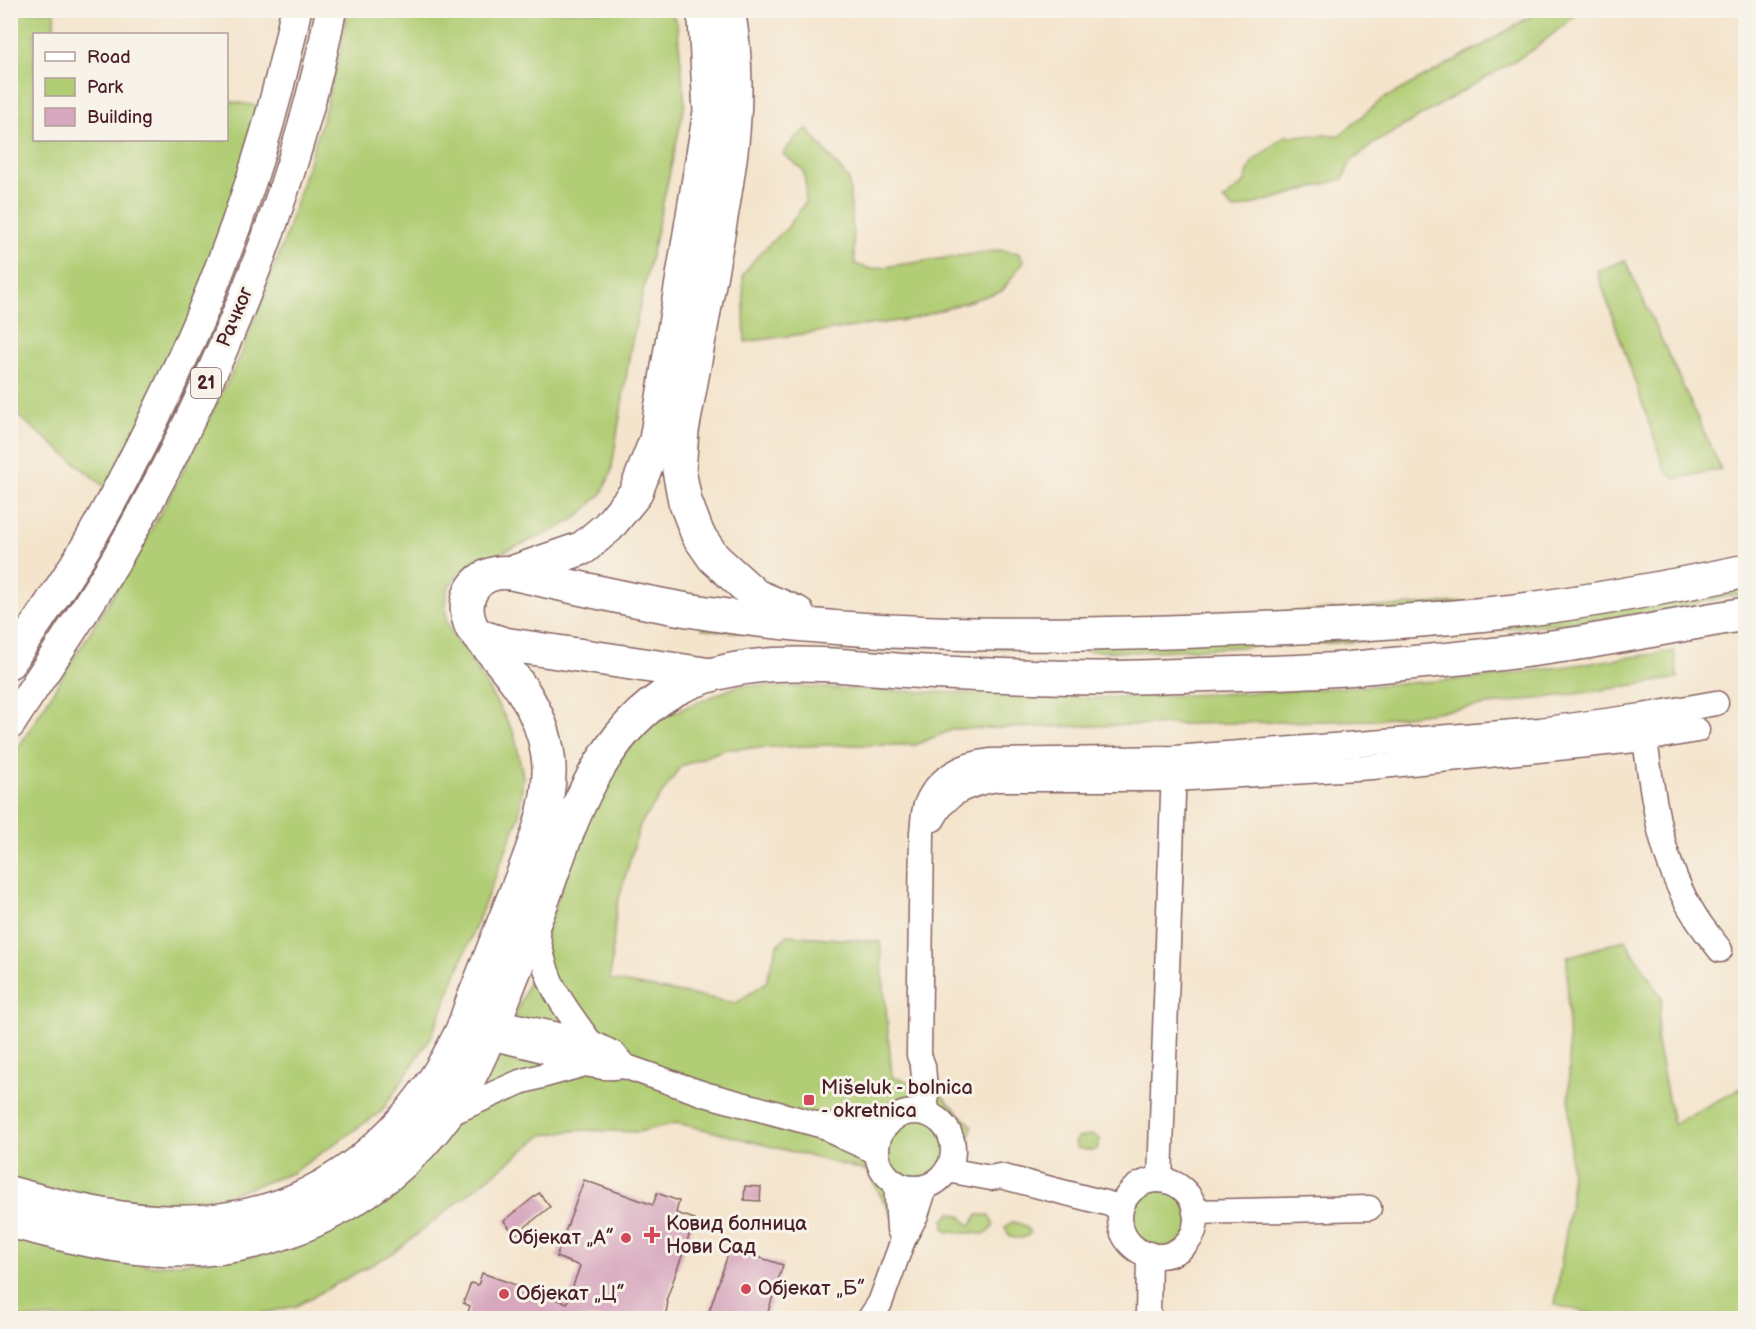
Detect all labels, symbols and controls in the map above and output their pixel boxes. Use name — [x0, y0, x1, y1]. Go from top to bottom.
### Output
legend — [33, 33, 228, 141]
text: Road — [87, 47, 131, 68]
text: Park — [87, 77, 123, 98]
text: Building — [87, 107, 153, 128]
street label: Рачког — [212, 283, 258, 351]
road number: 21 — [191, 368, 221, 398]
place label: Mišeluk - bolnica - okretnica — [821, 1076, 973, 1123]
marker: Mišeluk - bolnica - okretnica — [802, 1093, 816, 1107]
place label: Ковид болница Нови Сад — [666, 1212, 807, 1259]
place label: Објекат „А” — [508, 1226, 614, 1250]
marker: Ковид болница Нови Сад — [643, 1226, 661, 1244]
marker: Објекат „А” — [619, 1231, 633, 1245]
place label: Објекат „Б” — [758, 1277, 865, 1301]
place label: Објекат „Ц” — [516, 1282, 625, 1306]
marker: Објекат „Б” — [739, 1282, 753, 1296]
marker: Објекат „Ц” — [497, 1287, 511, 1301]

